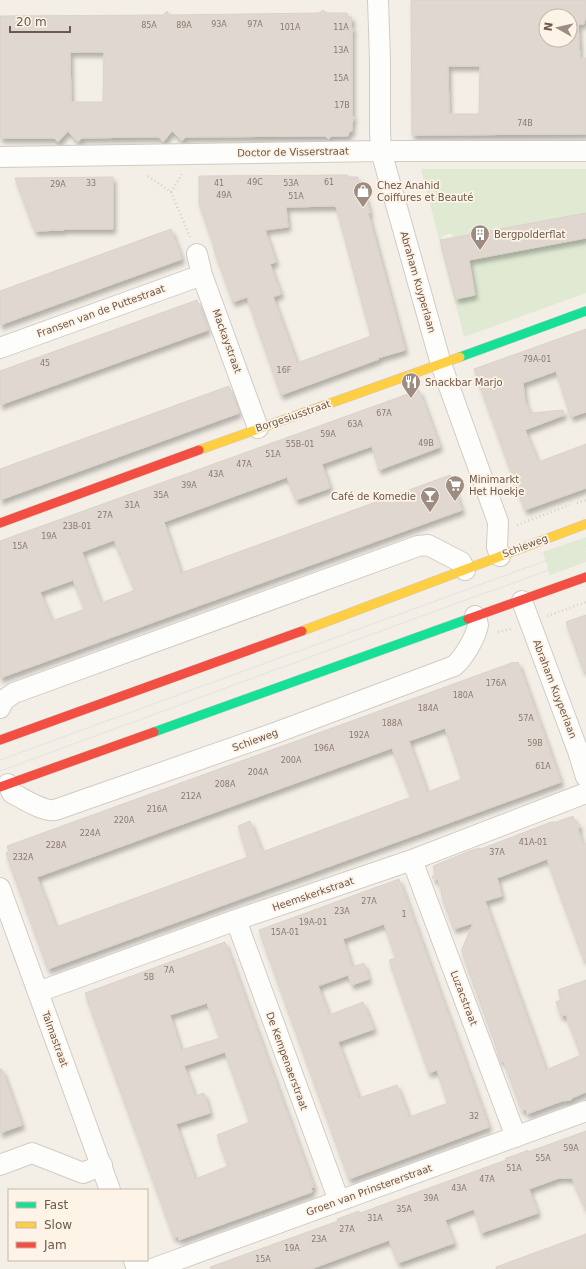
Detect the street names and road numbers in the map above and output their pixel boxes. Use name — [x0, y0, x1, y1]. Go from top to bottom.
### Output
street label: Doctor de Visserstraat — [237, 146, 349, 158]
street label: Abraham Kuyperlaan — [398, 230, 438, 334]
street label: Fransen van de Puttestraat — [36, 283, 167, 339]
street label: Mackaystraat — [210, 307, 244, 375]
street label: Borgesiusstraat — [254, 398, 332, 434]
street label: Schieweg — [501, 532, 549, 560]
street label: Abraham Kuyperlaan — [531, 638, 579, 740]
street label: Schieweg — [231, 727, 279, 753]
street label: Heemskerkstraat — [271, 875, 355, 913]
street label: Luzacstraat — [448, 969, 480, 1027]
street label: Talmastraat — [39, 1009, 70, 1069]
street label: De Kempenaerstraat — [264, 1010, 310, 1112]
street label: Groen van Prinstererstraat — [305, 1162, 433, 1218]

